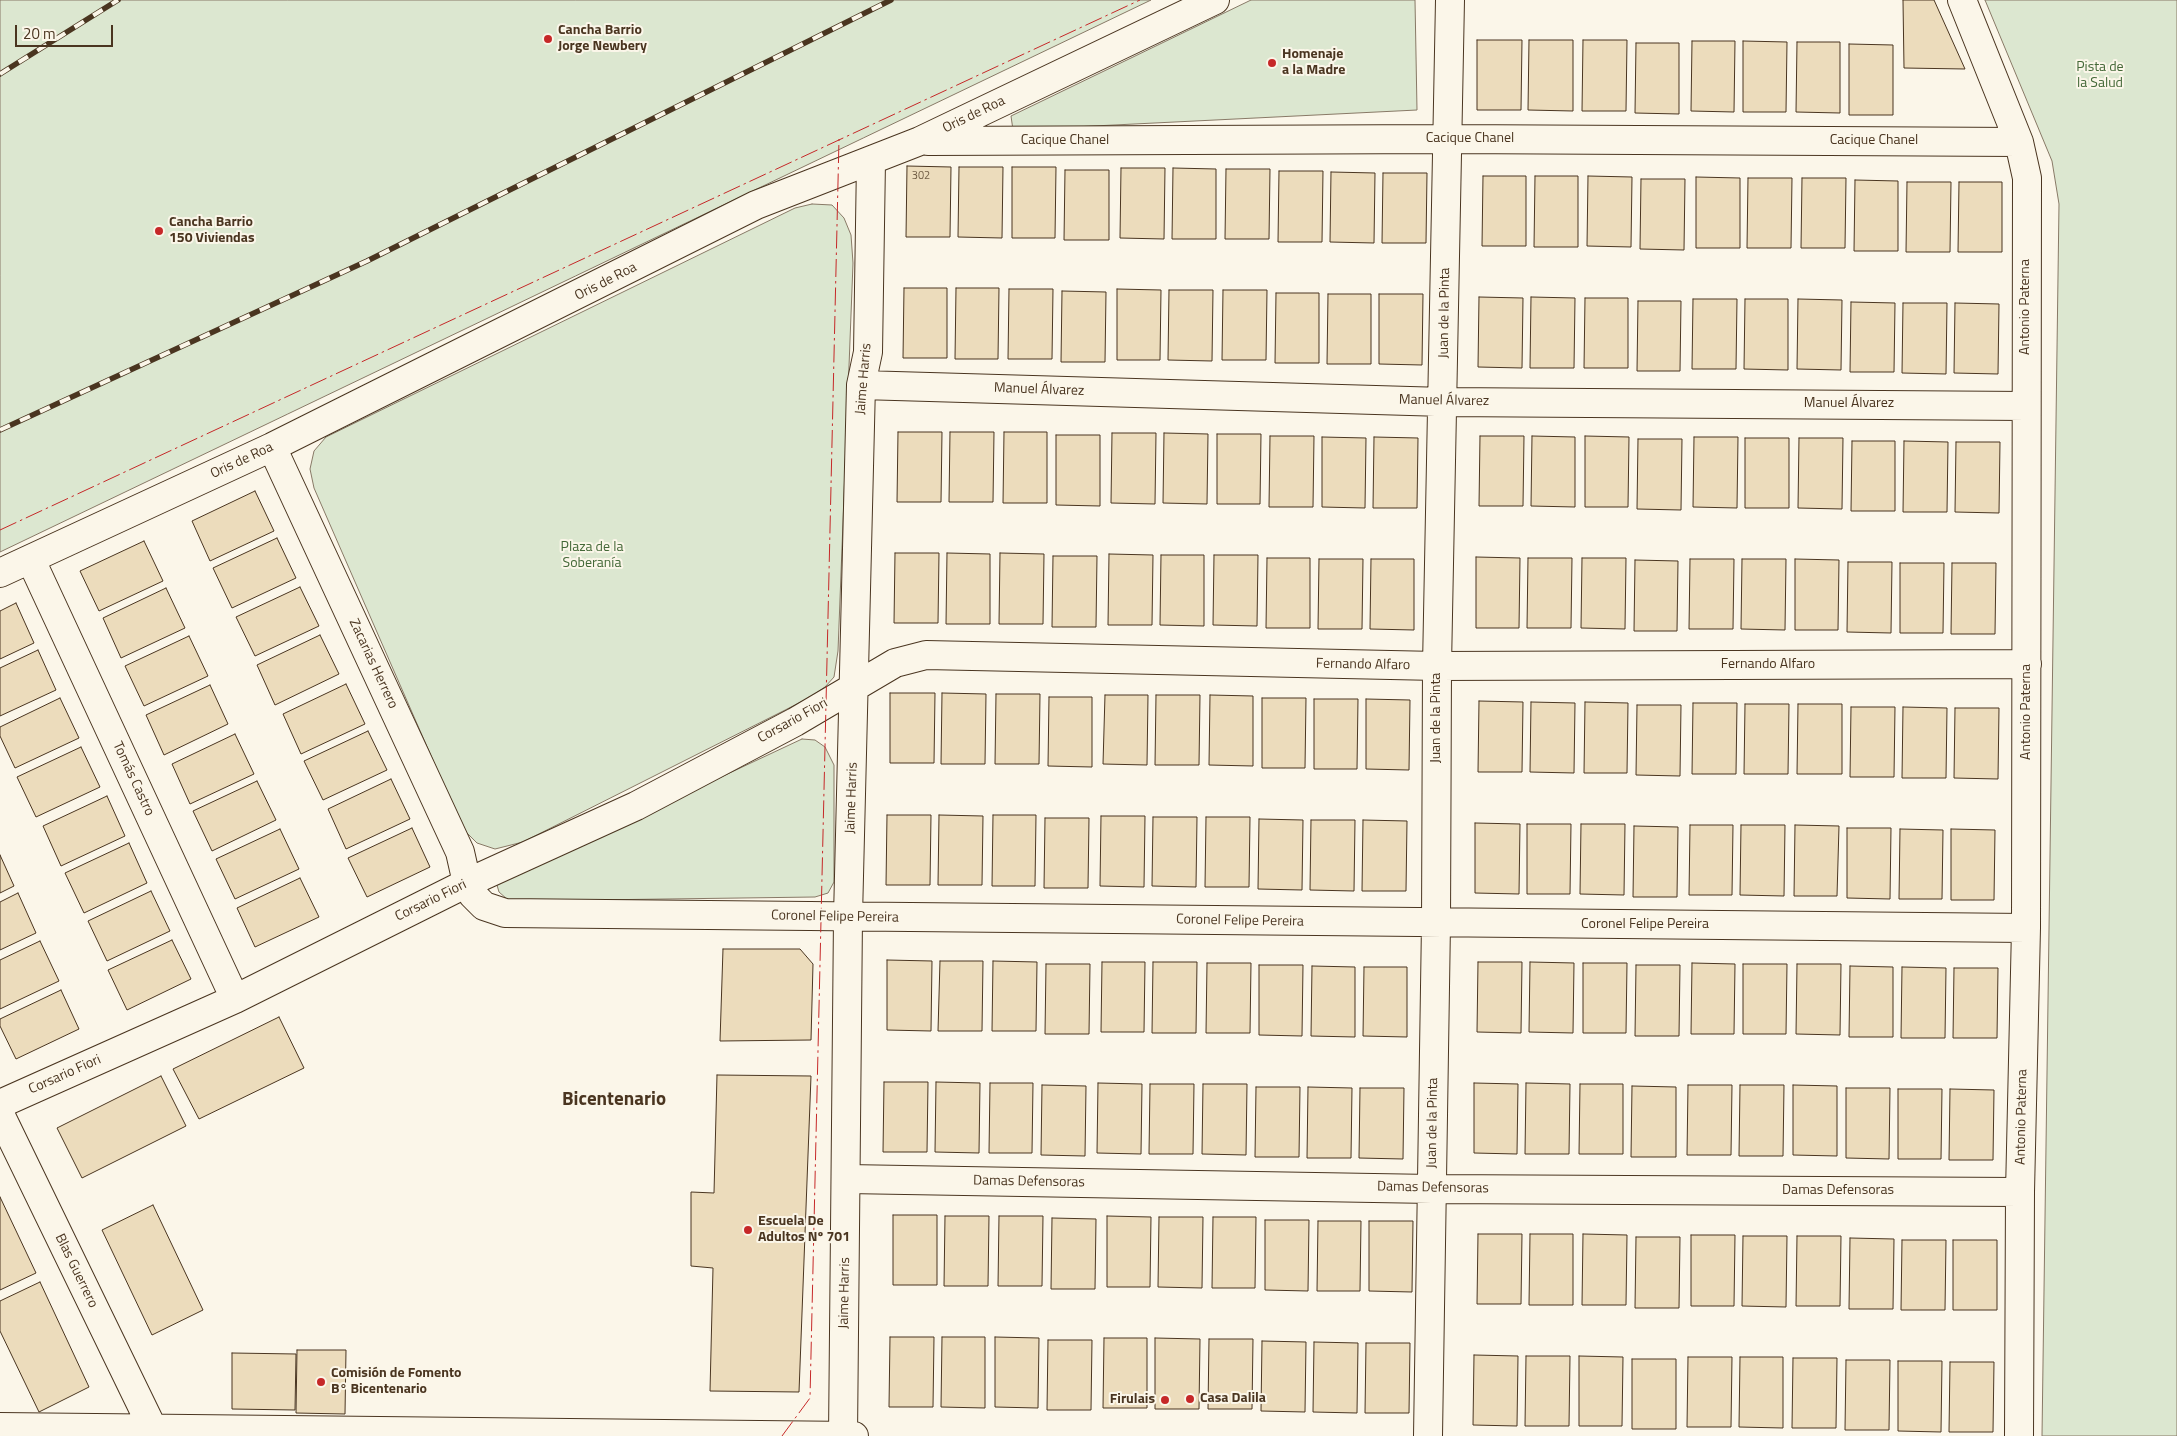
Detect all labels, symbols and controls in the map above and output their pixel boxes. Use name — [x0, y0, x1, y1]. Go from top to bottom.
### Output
scale bar — [18, 15, 115, 47]
text: 20 m — [23, 22, 56, 45]
place label: Cancha Barrio Jorge Newbery — [558, 23, 647, 56]
marker: Cancha Barrio Jorge Newbery — [542, 33, 554, 45]
place label: Homenaje a la Madre — [1282, 47, 1345, 80]
marker: Homenaje a la Madre — [1266, 57, 1278, 69]
park label: Pista de la Salud — [2076, 60, 2124, 92]
street label: Oris de Roa — [940, 93, 1008, 137]
street label: Cacique Chanel — [1426, 131, 1514, 147]
street label: Cacique Chanel — [1021, 133, 1109, 149]
street label: Cacique Chanel — [1830, 133, 1918, 149]
house number: 302 — [912, 169, 930, 183]
place label: Cancha Barrio 150 Viviendas — [169, 215, 255, 248]
marker: Cancha Barrio 150 Viviendas — [153, 225, 165, 237]
street label: Oris de Roa — [572, 259, 640, 305]
street label: Antonio Paterna — [2018, 259, 2034, 355]
street label: Juan de la Pinta — [1436, 267, 1454, 359]
street label: Jaime Harris — [853, 343, 875, 415]
street label: Manuel Álvarez — [994, 380, 1084, 400]
street label: Manuel Álvarez — [1399, 392, 1489, 410]
street label: Manuel Álvarez — [1804, 396, 1894, 412]
street label: Oris de Roa — [208, 439, 276, 483]
park label: Plaza de la Soberanía — [561, 540, 623, 572]
street label: Zacarias Herrero — [345, 616, 401, 712]
street label: Fernando Alfaro — [1316, 656, 1410, 674]
street label: Fernando Alfaro — [1721, 657, 1815, 673]
street label: Antonio Paterna — [2019, 664, 2035, 760]
street label: Juan de la Pinta — [1429, 673, 1445, 763]
street label: Corsario Fiori — [755, 695, 831, 747]
street label: Tomás Castro — [108, 739, 158, 819]
street label: Jaime Harris — [842, 762, 862, 834]
street label: Corsario Fiori — [393, 876, 469, 926]
street label: Coronel Felipe Pereira — [771, 907, 899, 927]
street label: Coronel Felipe Pereira — [1176, 911, 1304, 931]
street label: Coronel Felipe Pereira — [1581, 917, 1709, 933]
street label: Corsario Fiori — [26, 1052, 104, 1098]
street label: Antonio Paterna — [2013, 1069, 2031, 1165]
street label: Juan de la Pinta — [1424, 1077, 1442, 1169]
district label: Bicentenario — [562, 1089, 666, 1111]
street label: Damas Defensoras — [973, 1173, 1085, 1191]
street label: Damas Defensoras — [1377, 1179, 1489, 1197]
street label: Damas Defensoras — [1782, 1183, 1894, 1199]
place label: Escuela De Adultos Nº 701 — [758, 1214, 850, 1246]
marker: Escuela De Adultos Nº 701 — [742, 1224, 754, 1236]
street label: Blas Guerrero — [51, 1231, 101, 1311]
street label: Jaime Harris — [836, 1257, 854, 1329]
place label: Comisión de Fomento B° Bicentenario — [331, 1366, 462, 1398]
marker: Comisión de Fomento B° Bicentenario — [315, 1376, 327, 1388]
place label: Casa Dalila — [1200, 1391, 1266, 1407]
place label: Firulais — [1110, 1392, 1155, 1408]
marker: Casa Dalila — [1184, 1393, 1196, 1405]
marker: Firulais — [1159, 1394, 1171, 1406]

